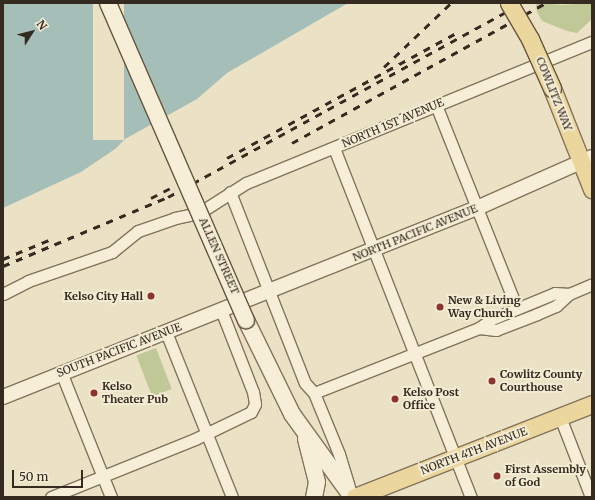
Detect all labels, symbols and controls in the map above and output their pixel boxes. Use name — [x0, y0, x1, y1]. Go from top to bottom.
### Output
north arrow — [12, 12, 52, 52]
text: N — [33, 17, 50, 33]
street label: COWLITZ WAY — [533, 55, 575, 133]
street label: NORTH 1ST AVENUE — [340, 96, 446, 150]
street label: NORTH PACIFIC AVENUE — [351, 202, 479, 264]
street label: ALLEN STREET — [196, 216, 242, 296]
place label: Kelso City Hall — [64, 289, 143, 303]
marker: Kelso City Hall — [146, 291, 156, 301]
place label: New & Living Way Church — [448, 294, 521, 320]
marker: New & Living Way Church — [435, 302, 445, 312]
street label: SOUTH PACIFIC AVENUE — [55, 320, 183, 380]
place label: Cowlitz County Courthouse — [500, 368, 582, 394]
marker: Cowlitz County Courthouse — [487, 376, 497, 386]
place label: Kelso Theater Pub — [102, 380, 168, 406]
place label: Kelso Post Office — [403, 386, 459, 412]
marker: Kelso Theater Pub — [89, 388, 99, 398]
marker: Kelso Post Office — [390, 394, 400, 404]
street label: NORTH 4TH AVENUE — [419, 425, 529, 477]
scale bar — [14, 462, 85, 488]
place label: First Assembly of God — [505, 463, 586, 489]
text: 50 m — [19, 469, 48, 484]
marker: First Assembly of God — [492, 471, 502, 481]

